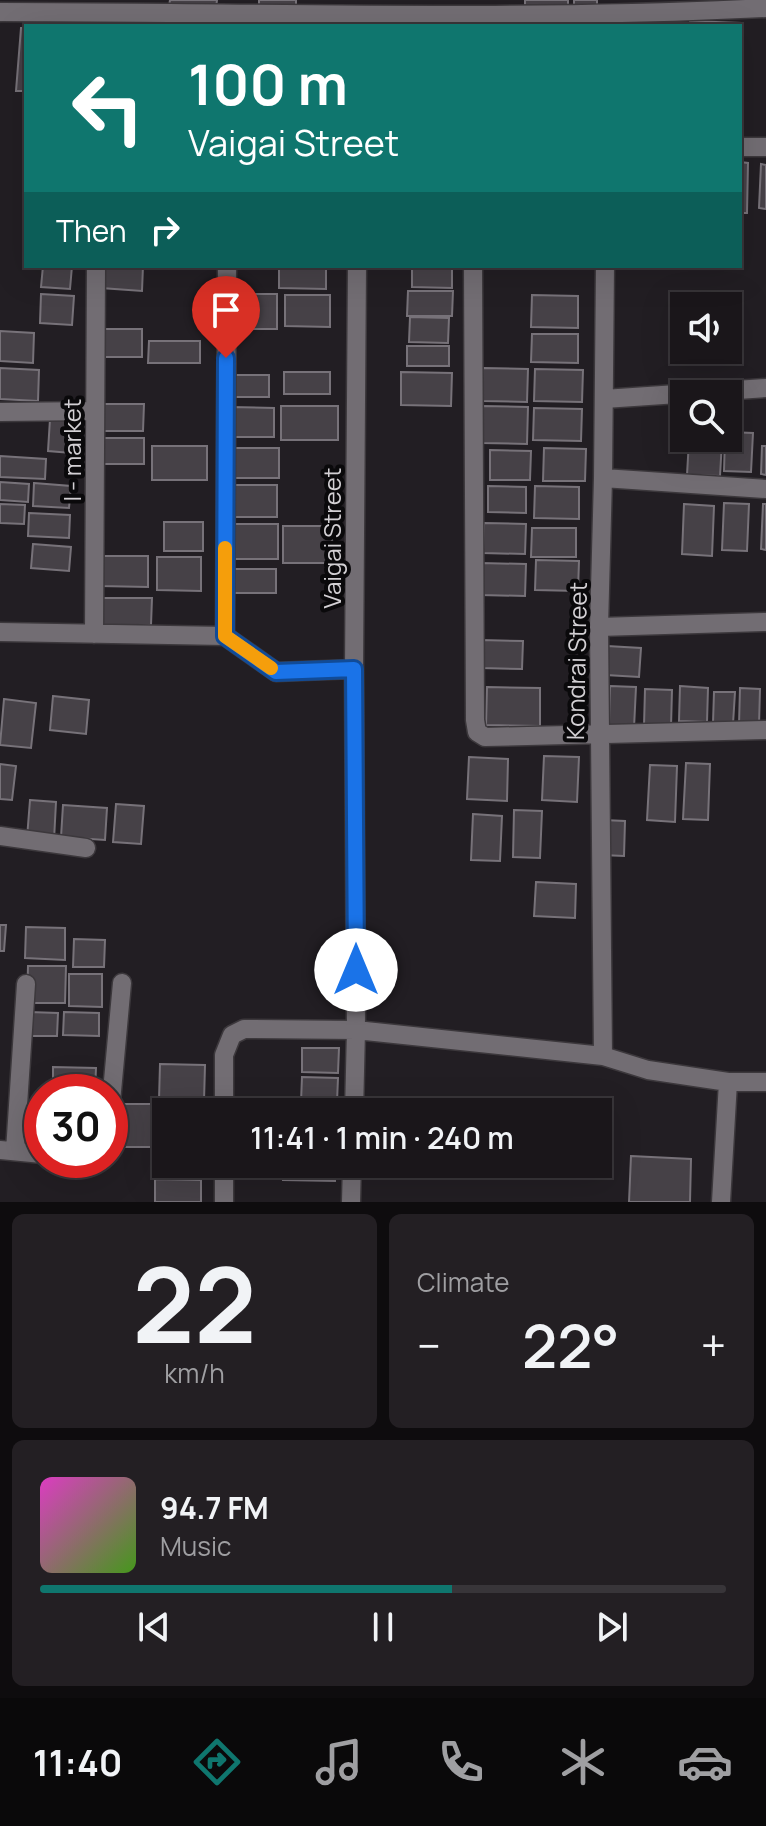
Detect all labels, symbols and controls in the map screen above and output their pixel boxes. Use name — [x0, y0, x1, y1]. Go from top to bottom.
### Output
text: 100 m — [188, 45, 348, 122]
icon: left — [56, 56, 160, 160]
text: Vaigai Street — [188, 118, 399, 167]
icon: right — [143, 208, 187, 252]
text: Then — [56, 210, 127, 251]
pin — [192, 276, 260, 358]
icon: arrive — [204, 288, 248, 332]
map controls — [670, 292, 742, 452]
button: sound — [670, 292, 742, 364]
button: search — [670, 380, 742, 452]
street label: I - market — [55, 399, 88, 501]
street label: Vaigai Street — [315, 468, 348, 608]
street label: Kondrai Street — [558, 582, 594, 740]
position arrow — [314, 928, 398, 1012]
speed limit sign: 30 — [24, 1074, 128, 1178]
text: 11:41 · 1 min · 240 m — [250, 1117, 514, 1158]
text: 22 — [133, 1232, 256, 1374]
text: Climate — [417, 1264, 509, 1300]
text: 22° — [522, 1304, 619, 1386]
text: − — [417, 1315, 441, 1375]
text: + — [701, 1315, 726, 1375]
text: km/h — [164, 1355, 225, 1391]
text: 94.7 FM — [160, 1487, 269, 1528]
text: Music — [160, 1528, 231, 1564]
icon: previous — [132, 1605, 176, 1649]
icon: pause — [361, 1605, 405, 1649]
icon: next — [590, 1605, 634, 1649]
icon: directions — [189, 1734, 245, 1790]
icon: music — [311, 1734, 367, 1790]
icon: phone — [433, 1734, 489, 1790]
icon: climate — [555, 1734, 611, 1790]
icon: car — [677, 1734, 733, 1790]
text: 11:40 — [33, 1738, 123, 1787]

